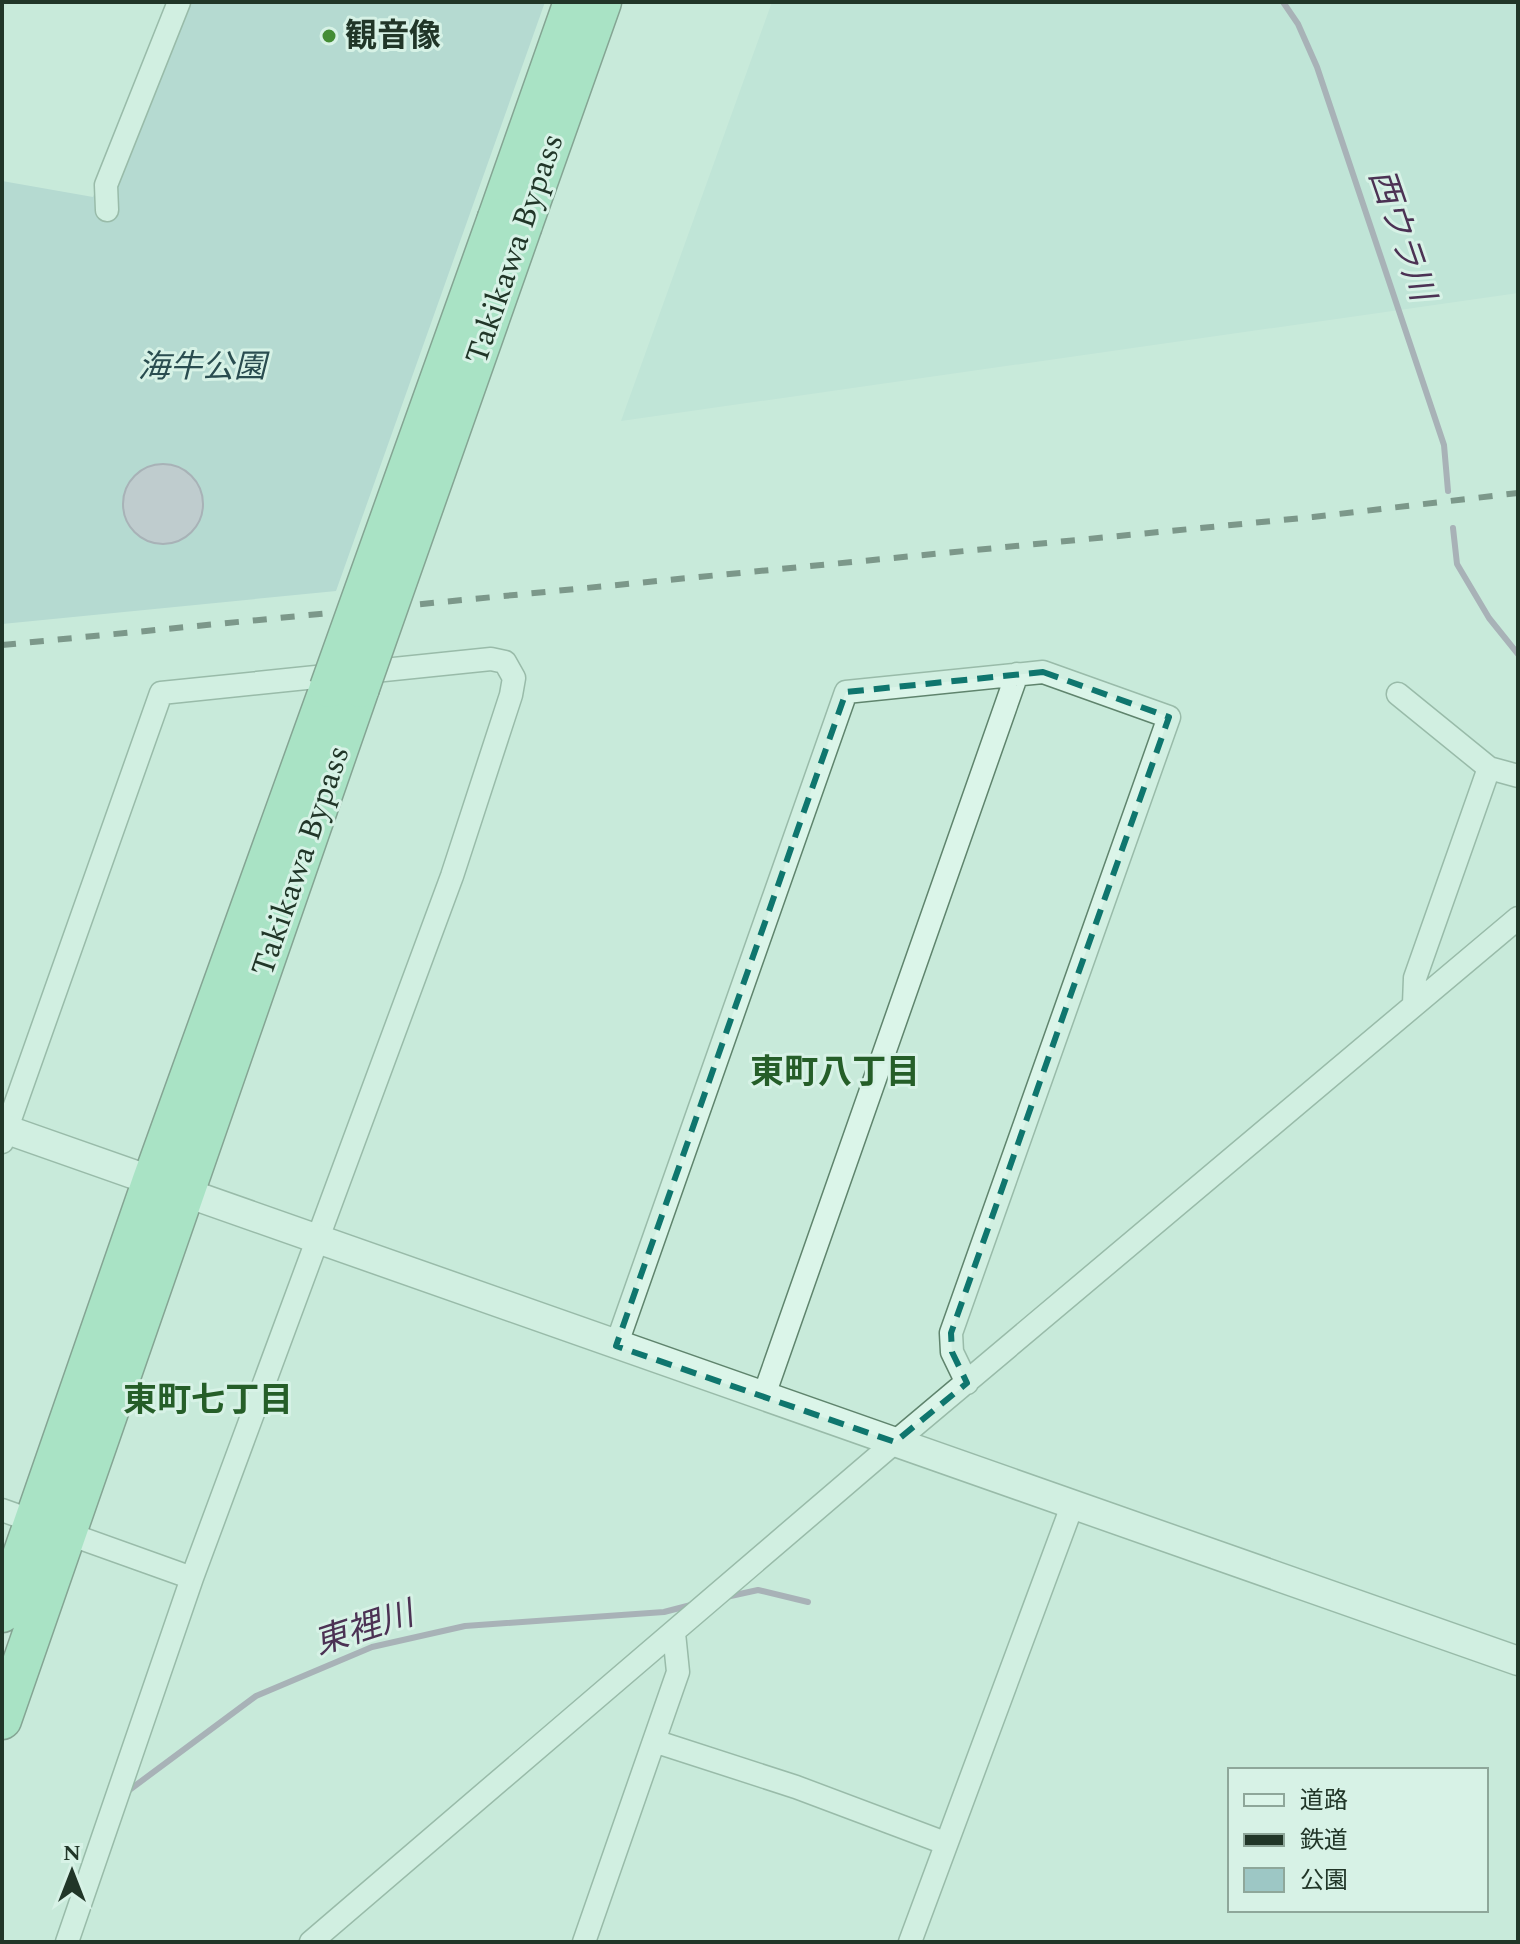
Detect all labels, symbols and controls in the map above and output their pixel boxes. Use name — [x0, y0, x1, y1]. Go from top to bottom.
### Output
place label: 観音像 — [345, 12, 441, 61]
marker: 観音像 — [320, 27, 338, 45]
street label: Takikawa Bypass — [453, 127, 577, 371]
water label: 西ウラ川 — [1354, 162, 1449, 311]
park label: 海牛公園 — [138, 343, 270, 392]
street label: Takikawa Bypass — [239, 739, 363, 983]
district label: 東町八丁目 — [750, 1047, 920, 1099]
district label: 東町七丁目 — [123, 1375, 293, 1427]
water label: 東裡川 — [307, 1588, 423, 1669]
legend — [1228, 1768, 1488, 1912]
text: 道路 — [1300, 1783, 1348, 1819]
text: 鉄道 — [1300, 1823, 1348, 1859]
north arrow — [32, 1832, 112, 1912]
text: N — [63, 1837, 81, 1870]
text: 公園 — [1300, 1863, 1348, 1899]

